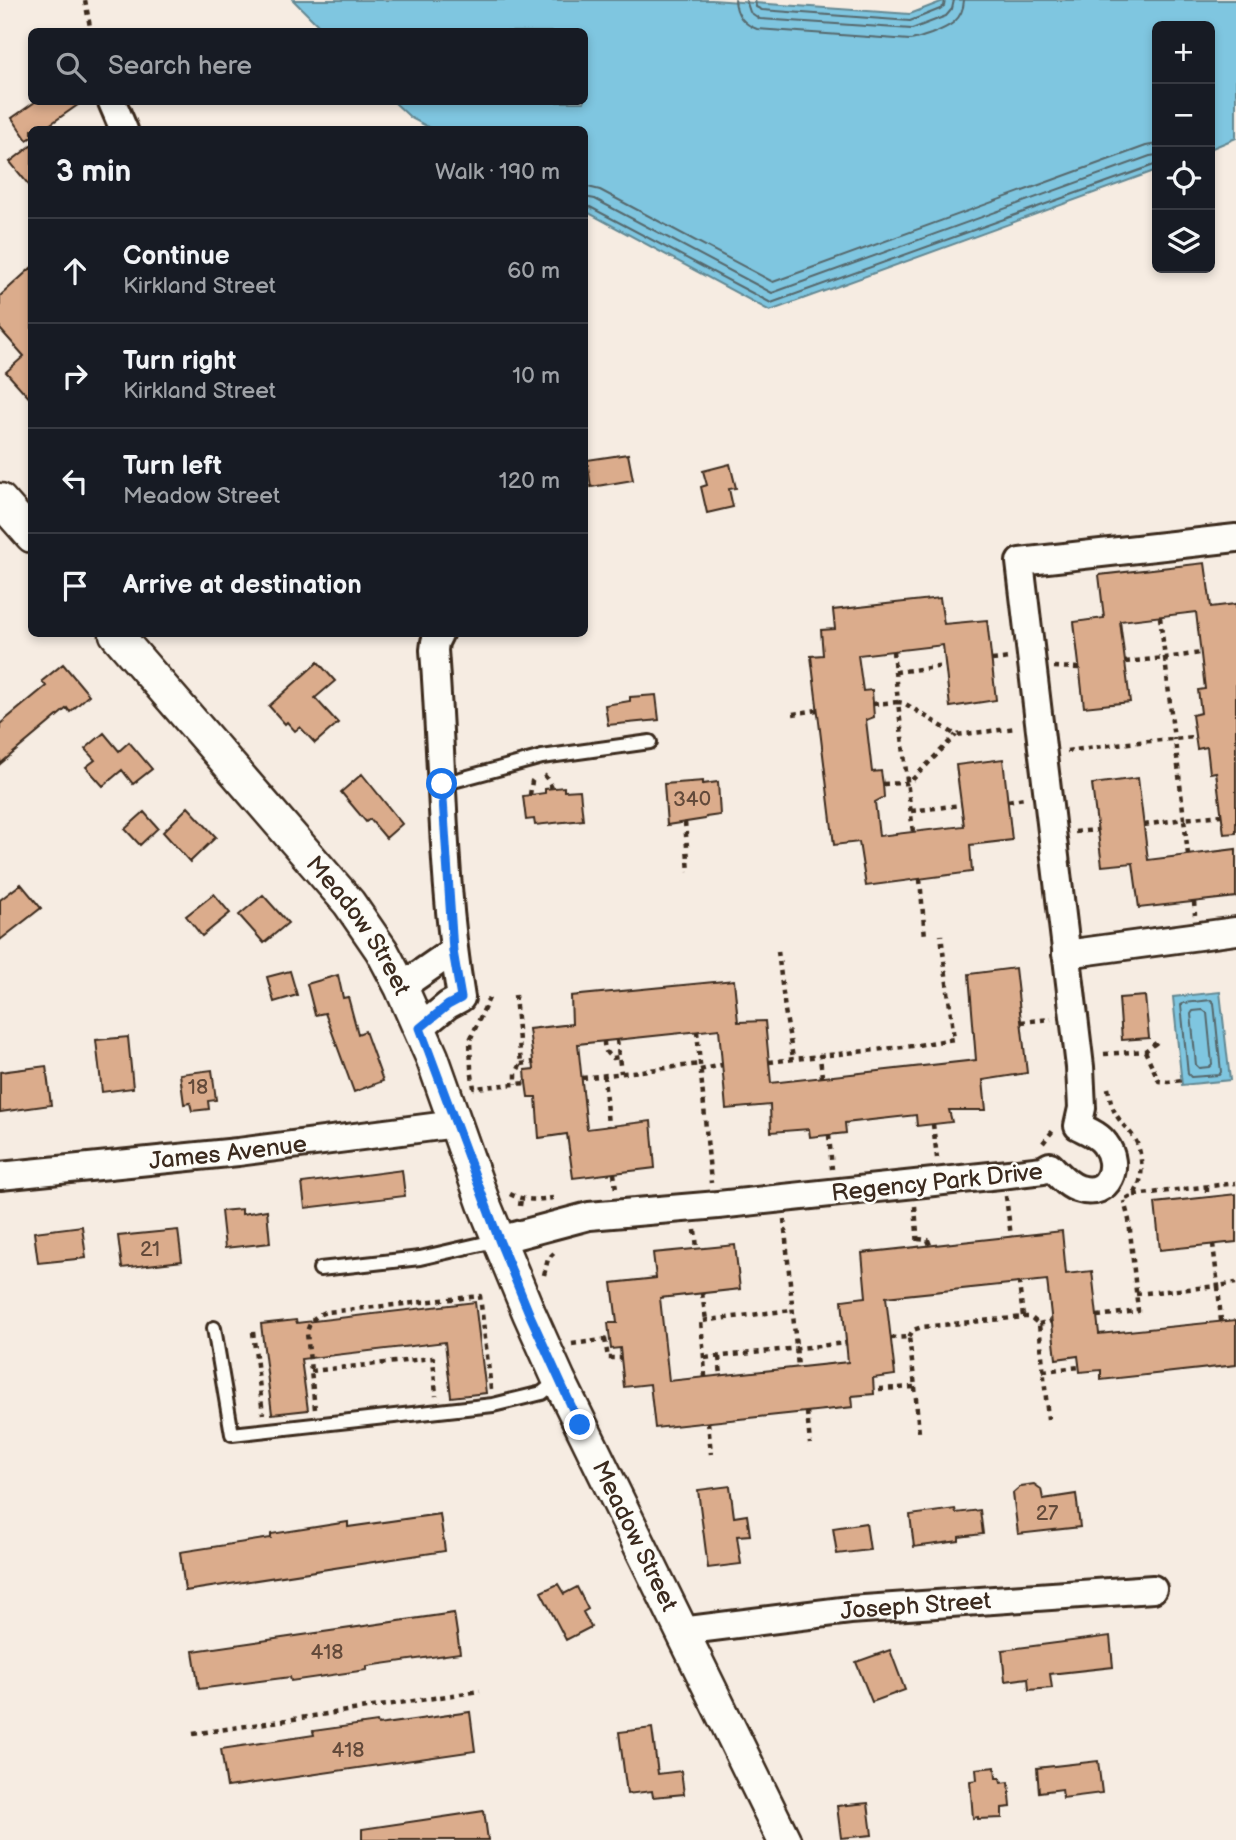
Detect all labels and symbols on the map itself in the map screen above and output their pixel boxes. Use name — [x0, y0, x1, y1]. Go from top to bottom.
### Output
route start — [426, 768, 457, 799]
house number: 340 — [673, 787, 711, 812]
street label: Meadow Street — [300, 850, 417, 1000]
house number: 18 — [188, 1075, 208, 1100]
street label: James Avenue — [147, 1129, 308, 1176]
street label: Regency Park Drive — [830, 1157, 1044, 1208]
house number: 21 — [140, 1237, 160, 1262]
route end — [564, 1409, 595, 1440]
street label: Meadow Street — [586, 1456, 684, 1616]
house number: 27 — [1036, 1501, 1059, 1526]
street label: Joseph Street — [839, 1586, 993, 1626]
house number: 418 — [310, 1640, 344, 1665]
house number: 418 — [331, 1738, 365, 1763]

